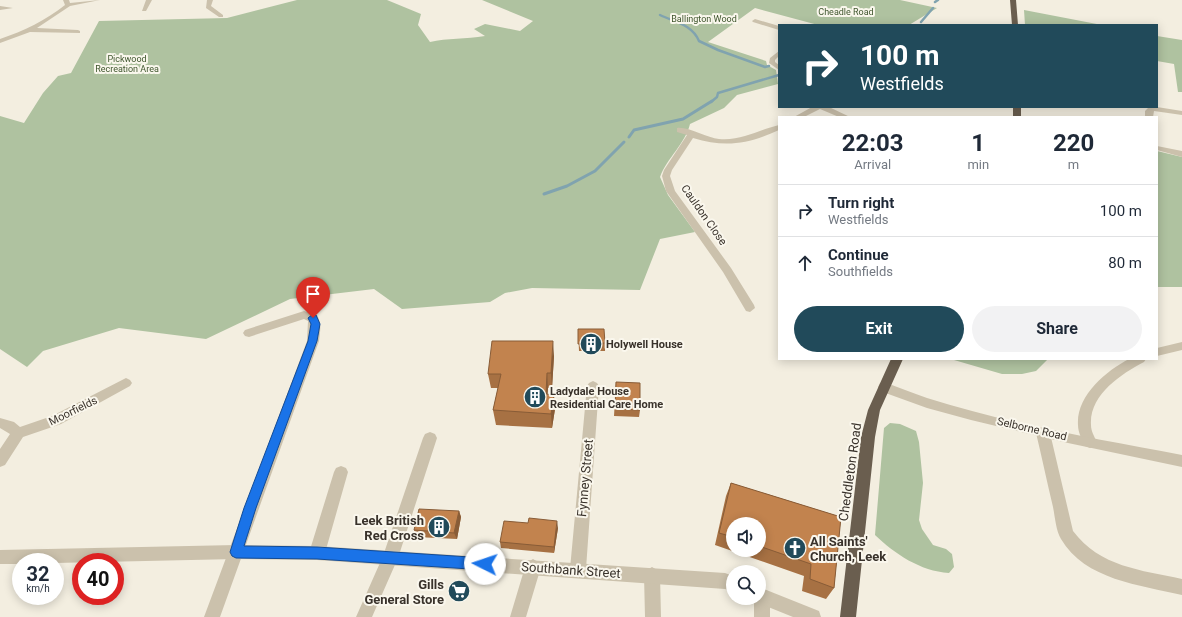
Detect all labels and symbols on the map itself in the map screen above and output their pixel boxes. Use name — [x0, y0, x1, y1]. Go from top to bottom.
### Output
park label: Cheadle Road — [818, 7, 874, 17]
park label: Ballington Wood — [671, 14, 737, 24]
park label: Pickwood Recreation Area — [95, 54, 159, 74]
street label: Cauldon Close — [678, 182, 730, 248]
pin — [296, 277, 330, 318]
building icon: Holywell House — [578, 331, 604, 357]
place label: Holywell House — [606, 338, 683, 351]
building icon: Ladydale House Residential Care Home — [522, 384, 548, 410]
place label: Ladydale House Residential Care Home — [550, 385, 663, 411]
street label: Moorfields — [47, 394, 100, 428]
street label: Selborne Road — [996, 415, 1068, 443]
street label: Cheddleton Road — [836, 422, 864, 522]
street label: Fynney Street — [574, 438, 596, 518]
place label: Leek British Red Cross — [354, 513, 424, 543]
building icon: Leek British Red Cross — [426, 514, 452, 540]
place label: All Saints' Church, Leek — [810, 534, 887, 564]
church icon: All Saints' Church, Leek — [782, 535, 808, 561]
position arrow — [464, 543, 506, 585]
speed limit sign: 40 — [72, 553, 124, 605]
street label: Southbank Street — [521, 559, 621, 581]
place label: Gills General Store — [364, 577, 444, 607]
supermarket icon: Gills General Store — [446, 578, 472, 604]

